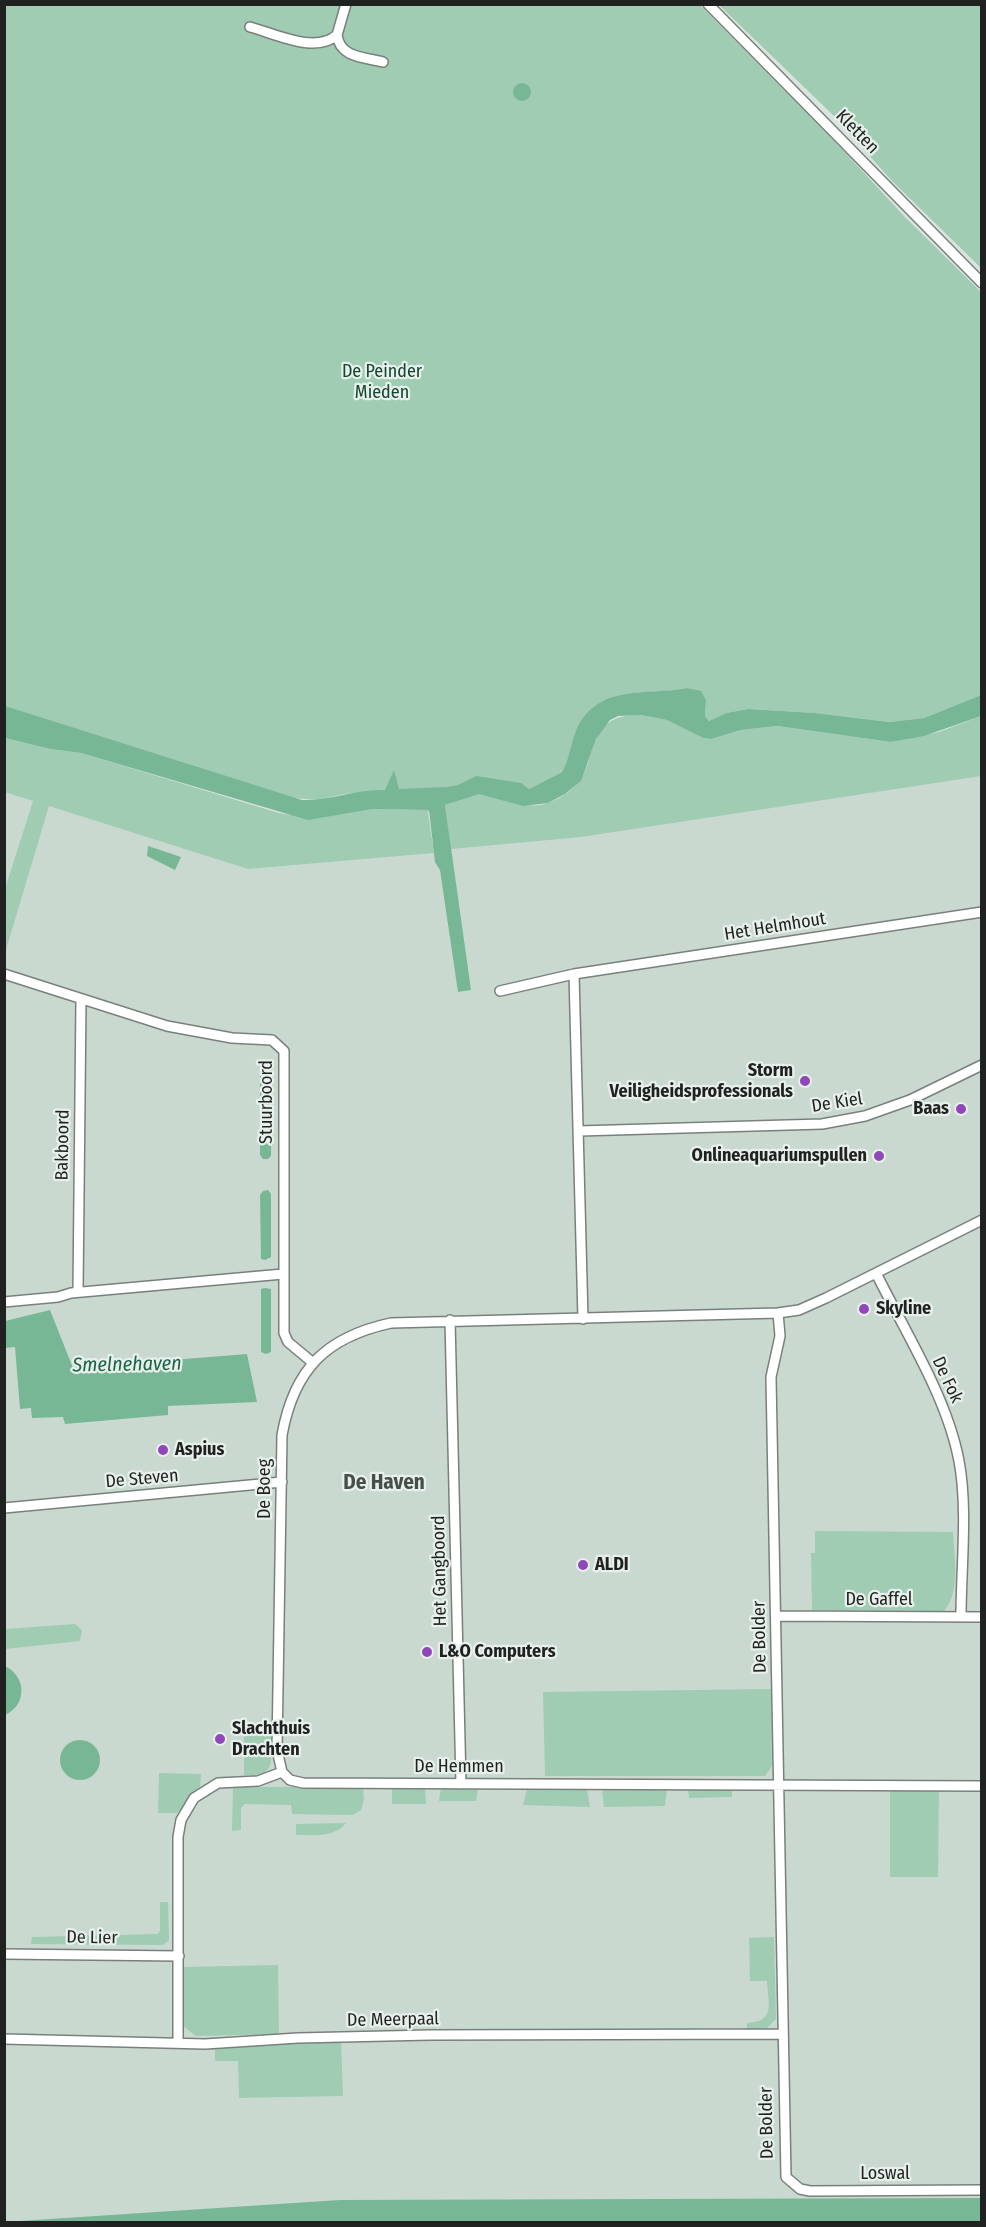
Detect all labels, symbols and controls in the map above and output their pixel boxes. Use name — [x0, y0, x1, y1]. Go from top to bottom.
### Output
street label: Kletten — [831, 105, 883, 159]
park label: De Peinder Mieden — [342, 361, 422, 404]
street label: Het Helmhout — [723, 908, 827, 946]
street label: Stuurboord — [256, 1060, 278, 1144]
place label: Storm Veiligheidsprofessionals — [610, 1060, 793, 1102]
marker: Storm Veiligheidsprofessionals — [798, 1074, 812, 1088]
street label: De Kiel — [810, 1088, 864, 1118]
place label: Baas — [913, 1098, 949, 1120]
marker: Baas — [954, 1102, 968, 1116]
street label: Bakboord — [52, 1109, 74, 1181]
place label: Onlineaquariumspullen — [692, 1145, 867, 1167]
marker: Onlineaquariumspullen — [872, 1149, 886, 1163]
place label: Skyline — [876, 1298, 931, 1320]
marker: Skyline — [857, 1302, 871, 1316]
water label: Smelnehaven — [72, 1352, 182, 1378]
street label: De Fok — [927, 1353, 967, 1407]
place label: Aspius — [175, 1439, 224, 1461]
marker: Aspius — [156, 1443, 170, 1457]
street label: De Boeg — [254, 1459, 276, 1519]
street label: De Steven — [105, 1465, 179, 1493]
district label: De Haven — [343, 1470, 425, 1496]
street label: Het Gangboord — [428, 1515, 452, 1627]
place label: ALDI — [595, 1554, 629, 1576]
marker: ALDI — [576, 1558, 590, 1572]
street label: De Gaffel — [845, 1589, 913, 1611]
street label: De Bolder — [749, 1601, 771, 1673]
place label: L&O Computers — [439, 1641, 556, 1663]
marker: L&O Computers — [420, 1645, 434, 1659]
place label: Slachthuis Drachten — [232, 1718, 310, 1760]
marker: Slachthuis Drachten — [213, 1732, 227, 1746]
street label: De Hemmen — [414, 1756, 504, 1778]
street label: De Lier — [66, 1927, 118, 1949]
street label: De Meerpaal — [347, 2008, 439, 2032]
street label: De Bolder — [756, 2087, 778, 2159]
street label: Loswal — [860, 2163, 910, 2185]

